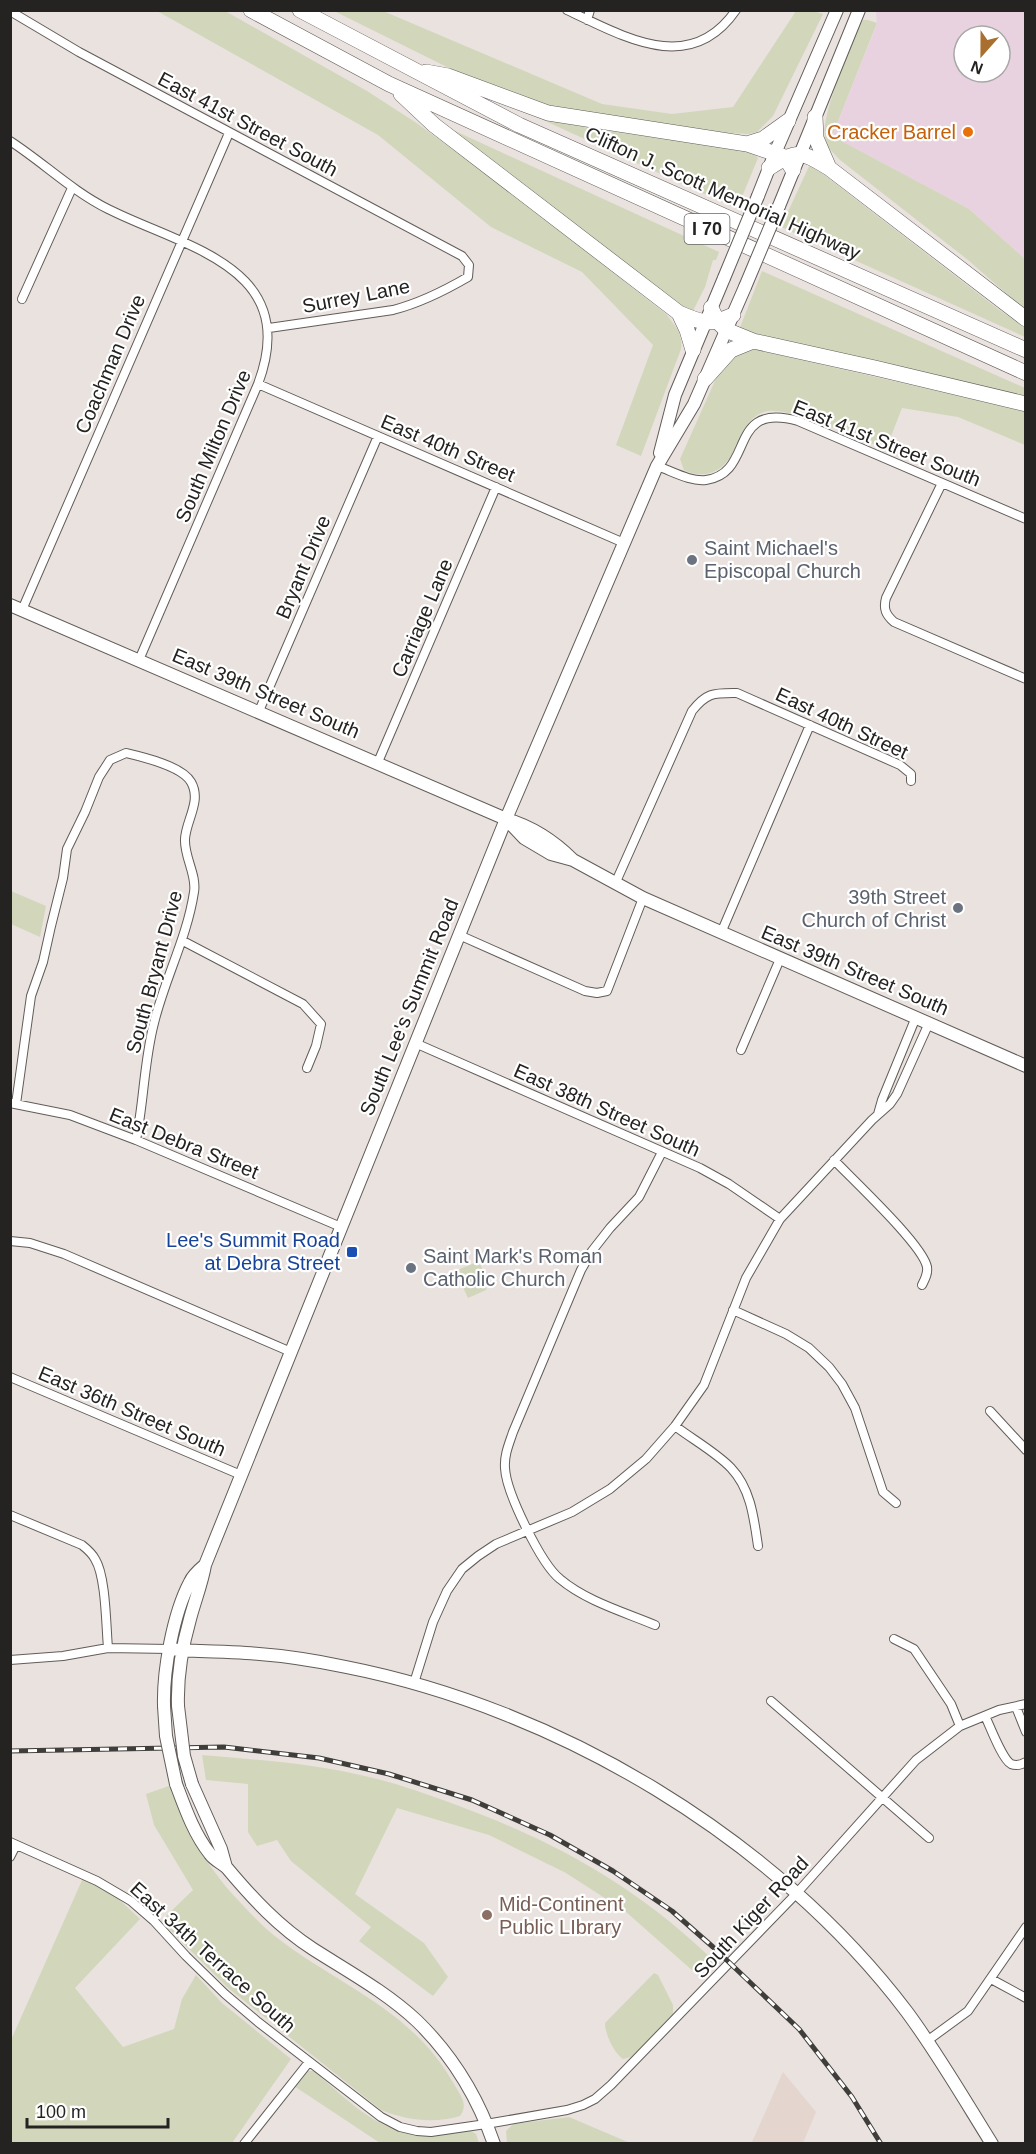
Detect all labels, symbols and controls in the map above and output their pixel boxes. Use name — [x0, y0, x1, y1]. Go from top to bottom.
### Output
north arrow — [952, 24, 1012, 84]
text: N — [968, 58, 985, 78]
street label: East 41st Street South — [154, 67, 342, 181]
place label: Cracker Barrel — [827, 121, 956, 143]
street label: Clifton J. Scott Memorial Highway — [582, 122, 864, 264]
marker: Cracker Barrel — [961, 125, 975, 139]
road number: I 70 — [684, 214, 730, 244]
street label: Surrey Lane — [300, 275, 412, 317]
street label: Coachman Drive — [71, 291, 149, 437]
street label: South Milton Drive — [171, 366, 255, 526]
street label: East 41st Street South — [790, 395, 984, 491]
street label: East 40th Street — [378, 410, 519, 486]
street label: Bryant Drive — [271, 512, 335, 622]
place label: Saint Michael's Episcopal Church — [704, 537, 861, 582]
marker: Saint Michael's Episcopal Church — [685, 553, 699, 567]
street label: Carriage Lane — [387, 555, 457, 681]
street label: East 39th Street South — [169, 644, 363, 742]
street label: East 40th Street — [772, 683, 912, 763]
place label: 39th Street Church of Christ — [802, 886, 946, 931]
street label: South Bryant Drive — [122, 888, 186, 1056]
street label: South Lee's Summit Road — [355, 895, 463, 1119]
marker: 39th Street Church of Christ — [951, 901, 965, 915]
street label: East 39th Street South — [758, 921, 952, 1019]
street label: East 38th Street South — [511, 1059, 703, 1161]
street label: East Debra Street — [106, 1103, 262, 1183]
place label: Lee's Summit Road at Debra Street — [166, 1229, 340, 1274]
marker: Lee's Summit Road at Debra Street — [345, 1245, 359, 1259]
place label: Saint Mark's Roman Catholic Church — [423, 1245, 602, 1290]
marker: Saint Mark's Roman Catholic Church — [404, 1261, 418, 1275]
street label: East 36th Street South — [35, 1362, 229, 1460]
street label: South Kiger Road — [689, 1852, 813, 1982]
street label: East 34th Terrace South — [126, 1877, 300, 2037]
place label: Mid-Continent Public LIbrary — [499, 1893, 624, 1938]
marker: Mid-Continent Public LIbrary — [480, 1908, 494, 1922]
scale bar — [27, 2091, 168, 2129]
text: 100 m — [36, 2102, 86, 2122]

